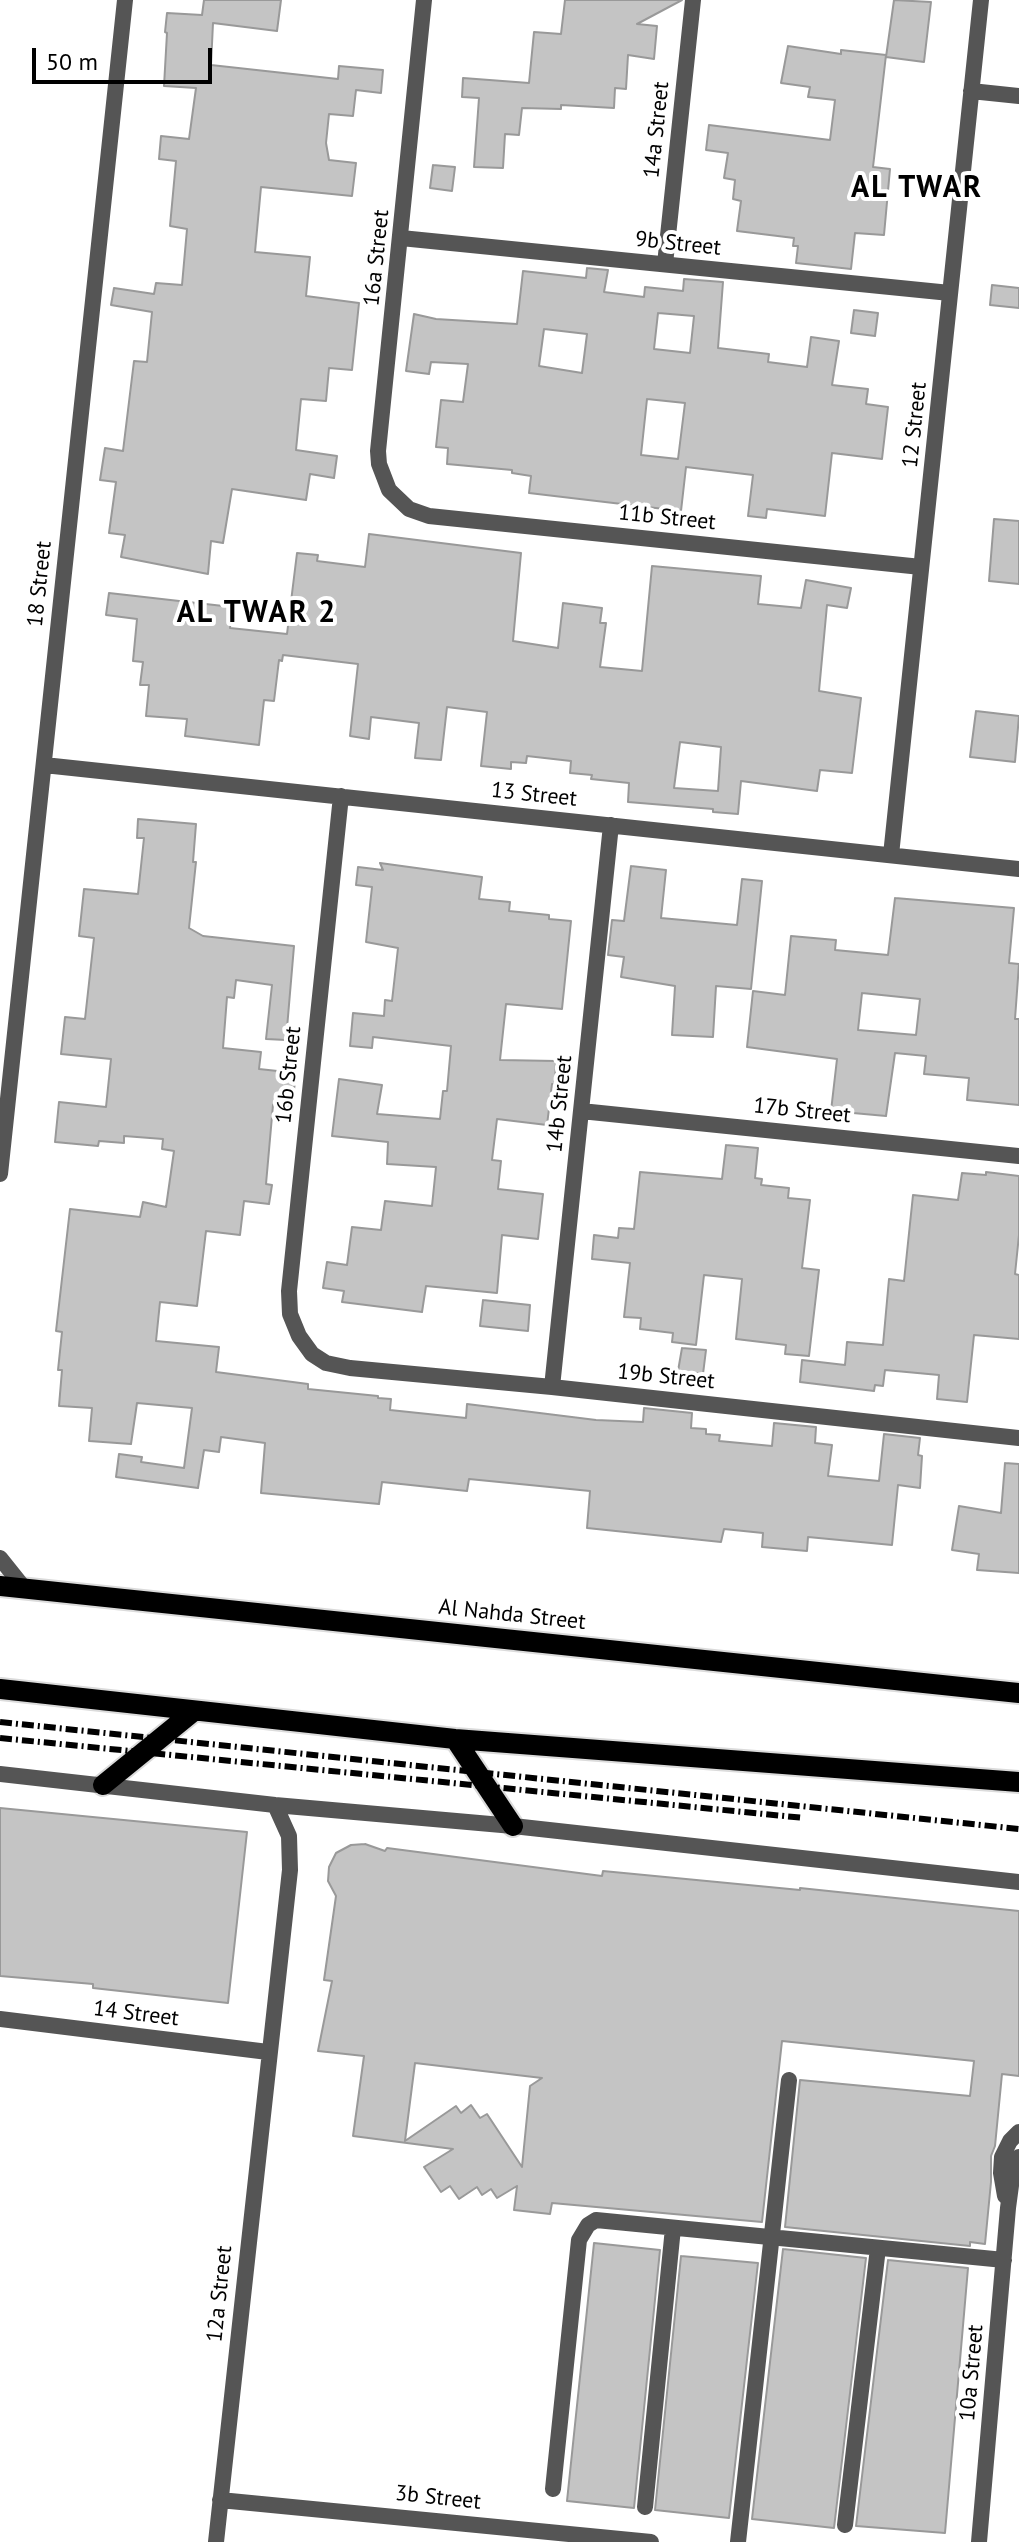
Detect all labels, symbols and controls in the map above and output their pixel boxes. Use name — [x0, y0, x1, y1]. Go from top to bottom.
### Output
scale bar — [36, 32, 216, 82]
text: 50 m — [46, 46, 98, 77]
street label: 14a Street — [639, 80, 675, 180]
district label: AL TWAR — [851, 170, 983, 206]
street label: 16a Street — [359, 208, 395, 308]
street label: 9b Street — [634, 226, 722, 262]
street label: 12 Street — [897, 381, 933, 469]
street label: 11b Street — [617, 500, 717, 536]
street label: 18 Street — [22, 540, 58, 628]
district label: AL TWAR 2 — [177, 595, 337, 631]
street label: 13 Street — [490, 777, 578, 813]
street label: 16b Street — [271, 1025, 307, 1125]
street label: 14b Street — [542, 1054, 578, 1154]
street label: 17b Street — [752, 1093, 852, 1129]
street label: 19b Street — [616, 1359, 716, 1395]
street label: Al Nahda Street — [437, 1594, 587, 1636]
street label: 14 Street — [92, 1996, 180, 2032]
street label: 12a Street — [202, 2244, 238, 2344]
street label: 10a Street — [955, 2324, 989, 2422]
street label: 3b Street — [394, 2480, 482, 2516]

